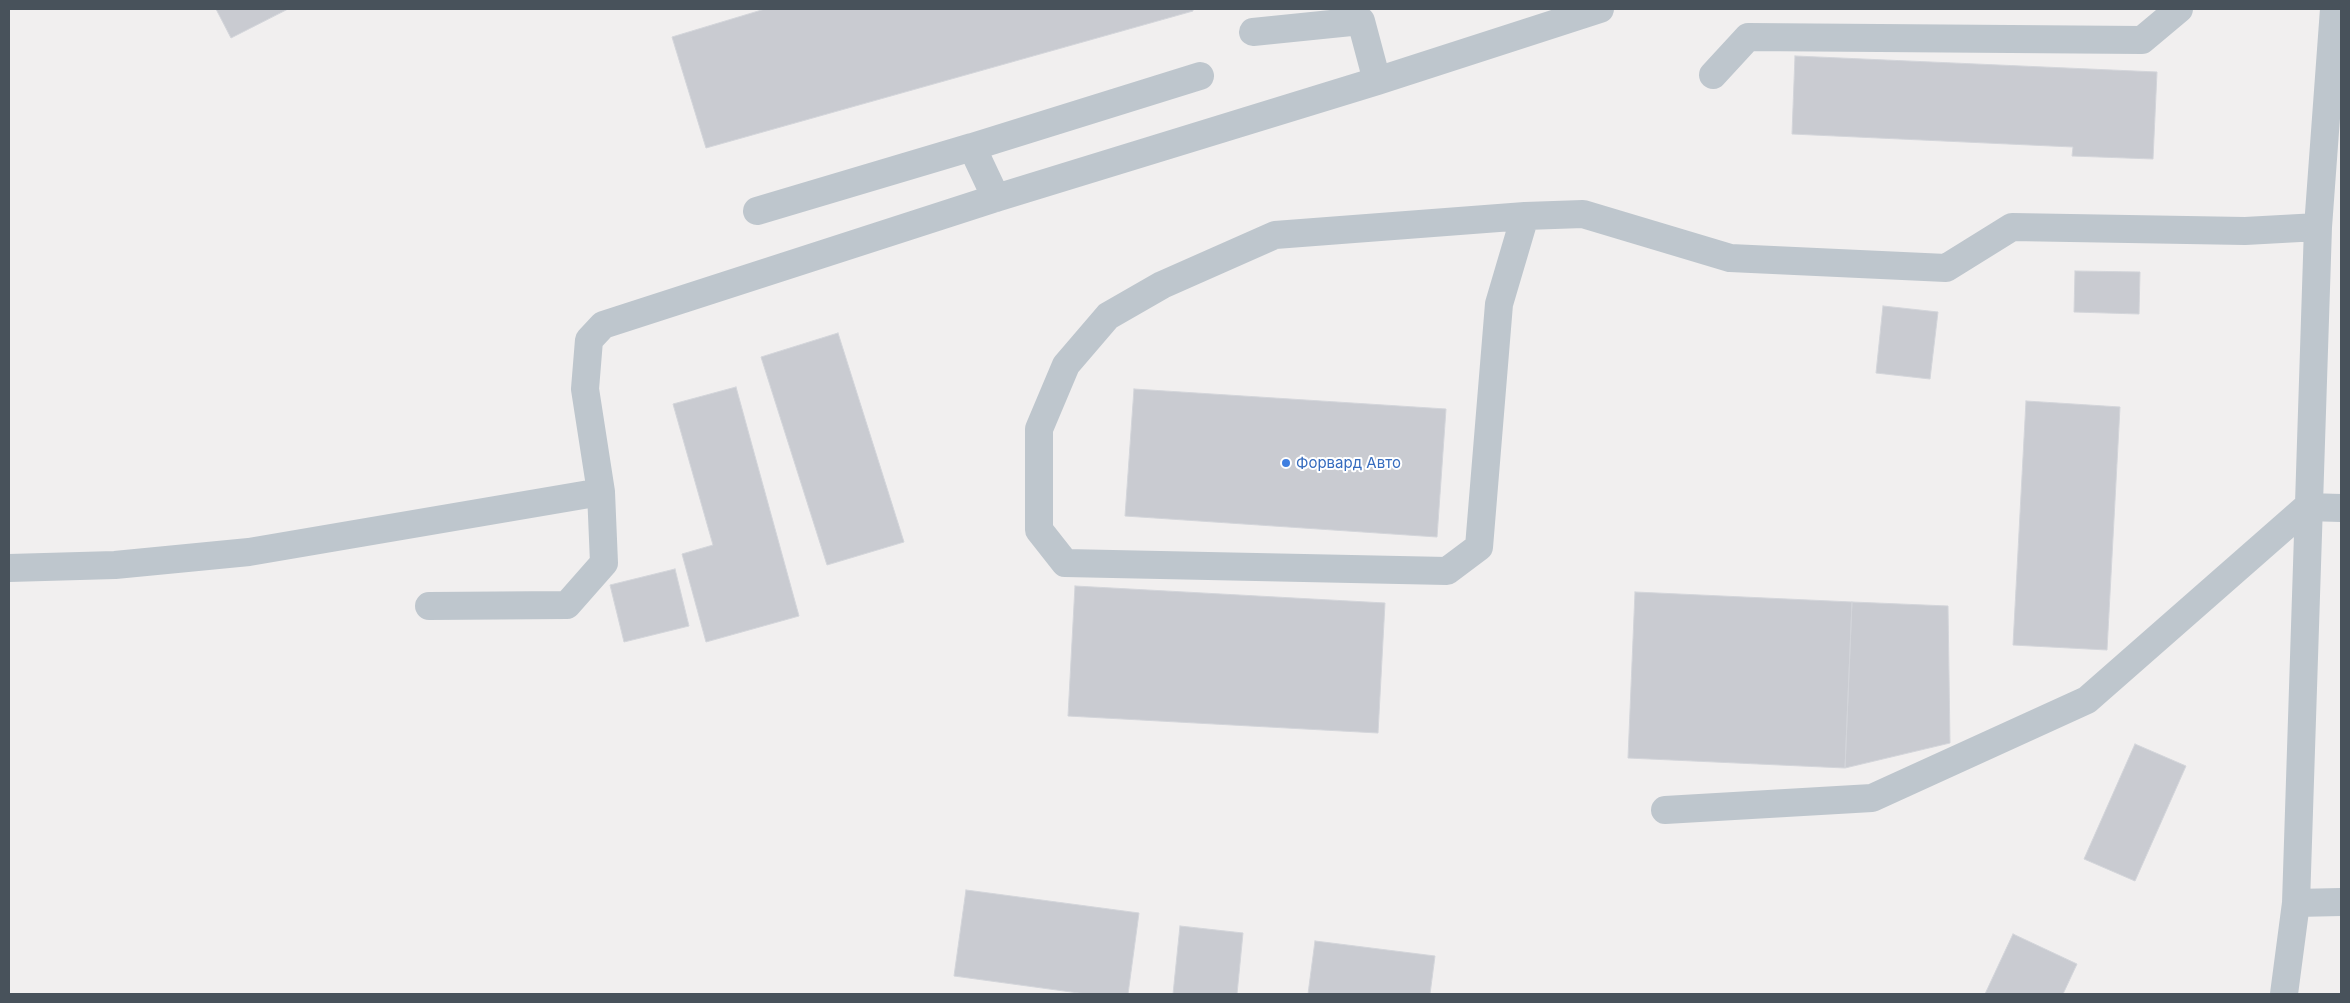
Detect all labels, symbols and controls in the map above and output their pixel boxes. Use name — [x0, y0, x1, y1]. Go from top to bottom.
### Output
place label: Форвард Авто — [1296, 454, 1401, 472]
marker: Форвард Авто — [1280, 457, 1292, 469]

